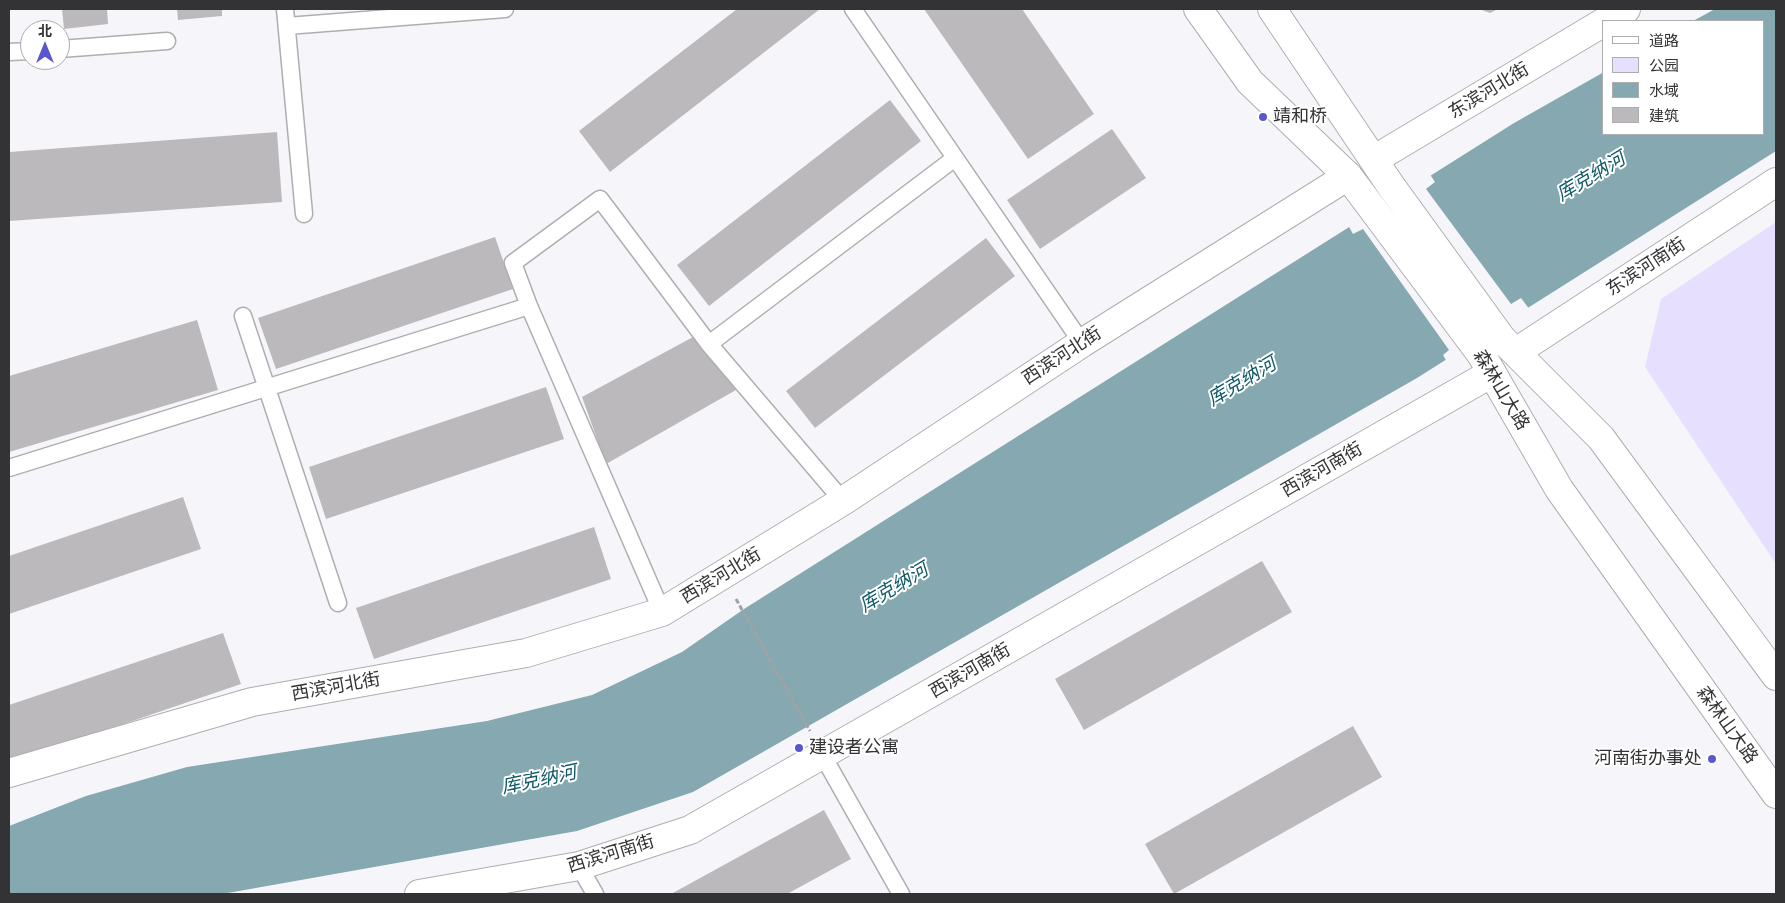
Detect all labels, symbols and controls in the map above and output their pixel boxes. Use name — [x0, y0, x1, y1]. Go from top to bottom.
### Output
north arrow — [20, 20, 70, 70]
legend — [1602, 20, 1765, 135]
text: 北 — [38, 23, 52, 39]
text: 道路 — [1649, 32, 1679, 50]
text: 公园 — [1649, 57, 1679, 75]
street label: 东滨河北街 — [1445, 59, 1533, 123]
text: 水域 — [1649, 82, 1679, 100]
place label: 靖和桥 — [1273, 106, 1327, 128]
text: 建筑 — [1649, 107, 1679, 125]
marker: 靖和桥 — [1257, 111, 1269, 123]
water label: 库克纳河 — [1553, 148, 1629, 206]
street label: 东滨河南街 — [1602, 233, 1690, 301]
street label: 西滨河北街 — [1018, 322, 1106, 390]
street label: 森林山大路 — [1469, 346, 1533, 434]
water label: 库克纳河 — [1204, 353, 1280, 411]
street label: 西滨河南街 — [1278, 438, 1366, 502]
street label: 西滨河北街 — [677, 544, 765, 608]
water label: 库克纳河 — [856, 559, 932, 617]
street label: 西滨河南街 — [926, 639, 1014, 703]
street label: 西滨河北街 — [290, 669, 382, 705]
street label: 森林山大路 — [1692, 682, 1762, 768]
place label: 建设者公寓 — [809, 737, 899, 759]
marker: 建设者公寓 — [793, 742, 805, 754]
place label: 河南街办事处 — [1594, 748, 1702, 770]
marker: 河南街办事处 — [1706, 753, 1718, 765]
water label: 库克纳河 — [499, 761, 579, 799]
street label: 西滨河南街 — [565, 831, 657, 877]

